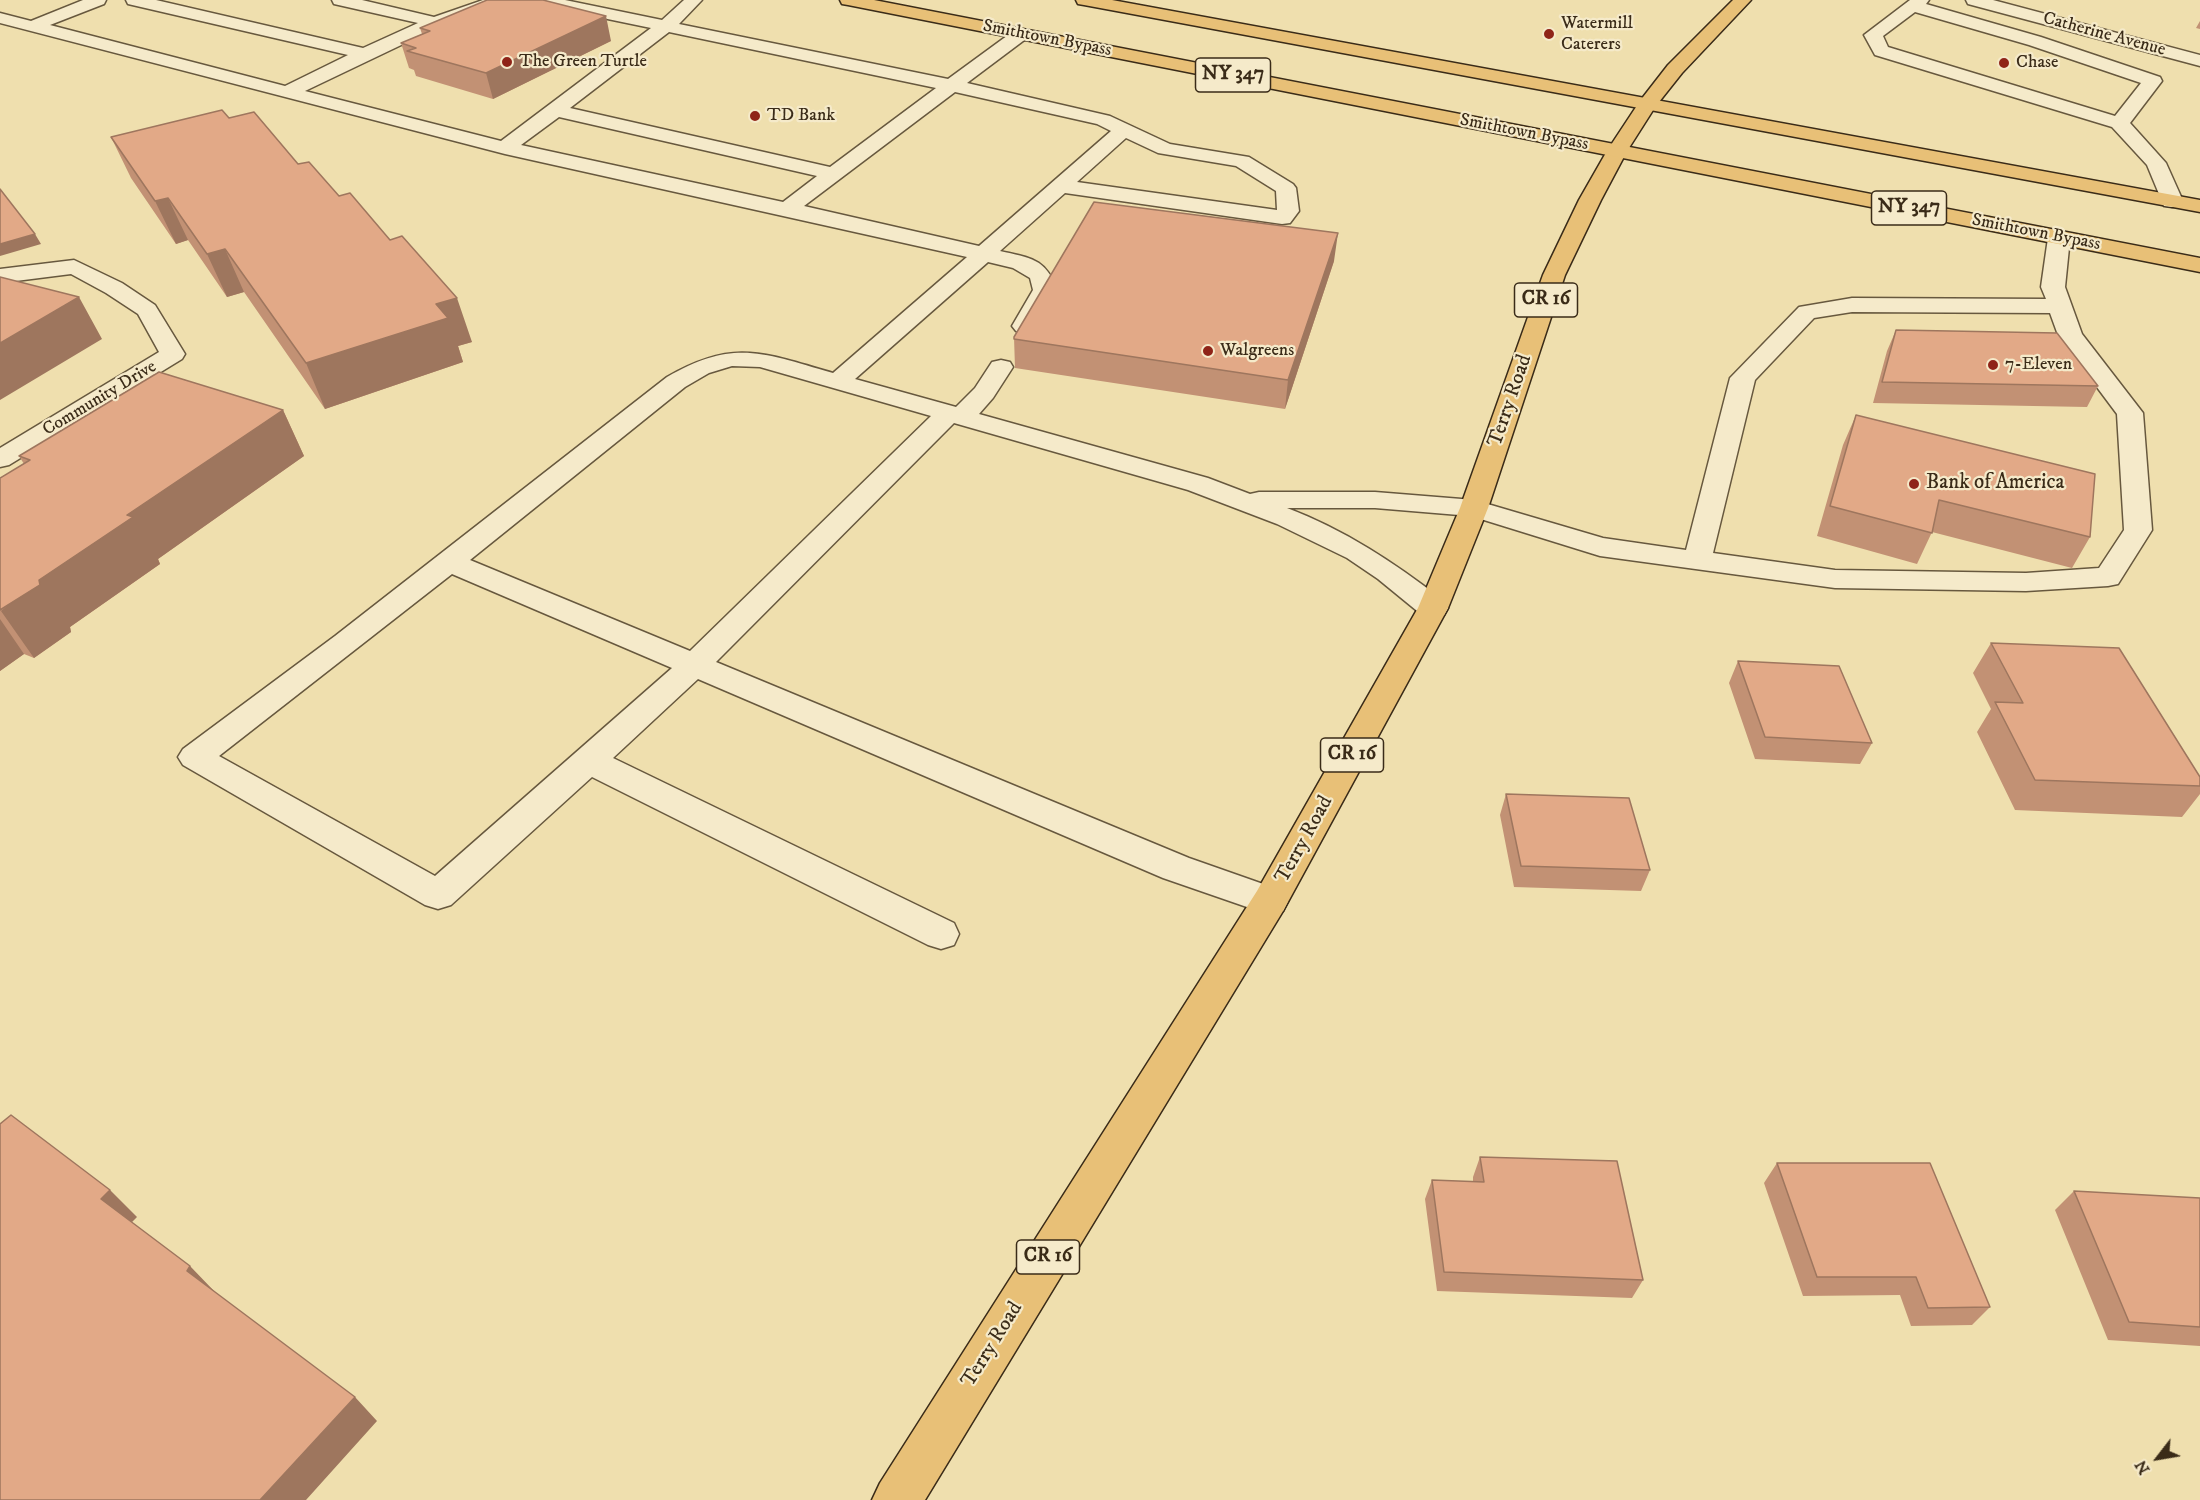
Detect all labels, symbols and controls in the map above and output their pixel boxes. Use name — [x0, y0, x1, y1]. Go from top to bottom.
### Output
street label: Catherine Avenue — [2040, 8, 2168, 62]
place label: Watermill Caterers — [1561, 13, 1633, 56]
street label: Smithtown Bypass — [981, 16, 1113, 62]
marker: Watermill Caterers — [1542, 27, 1556, 41]
place label: The Green Turtle — [519, 51, 647, 73]
place label: Chase — [2016, 52, 2059, 74]
marker: The Green Turtle — [500, 55, 514, 69]
marker: Chase — [1997, 56, 2011, 70]
road number: NY 347 — [1196, 58, 1270, 92]
place label: TD Bank — [767, 105, 835, 127]
marker: TD Bank — [748, 109, 762, 123]
street label: Smithtown Bypass — [1458, 110, 1590, 156]
road number: NY 347 — [1872, 191, 1946, 225]
street label: Smithtown Bypass — [1970, 210, 2102, 256]
road number: CR 16 — [1514, 283, 1578, 317]
place label: Walgreens — [1220, 340, 1294, 362]
marker: Walgreens — [1201, 344, 1215, 358]
street label: Terry Road — [1483, 351, 1539, 451]
place label: 7-Eleven — [2005, 354, 2072, 376]
street label: Community Drive — [39, 357, 161, 441]
marker: 7-Eleven — [1986, 358, 2000, 372]
place label: Bank of America — [1926, 471, 2064, 497]
marker: Bank of America — [1907, 477, 1921, 491]
road number: CR 16 — [1320, 738, 1384, 772]
street label: Terry Road — [1271, 792, 1339, 888]
road number: CR 16 — [1016, 1240, 1080, 1274]
street label: Terry Road — [957, 1298, 1029, 1392]
north arrow — [2128, 1428, 2188, 1488]
text: N — [2131, 1456, 2155, 1478]

